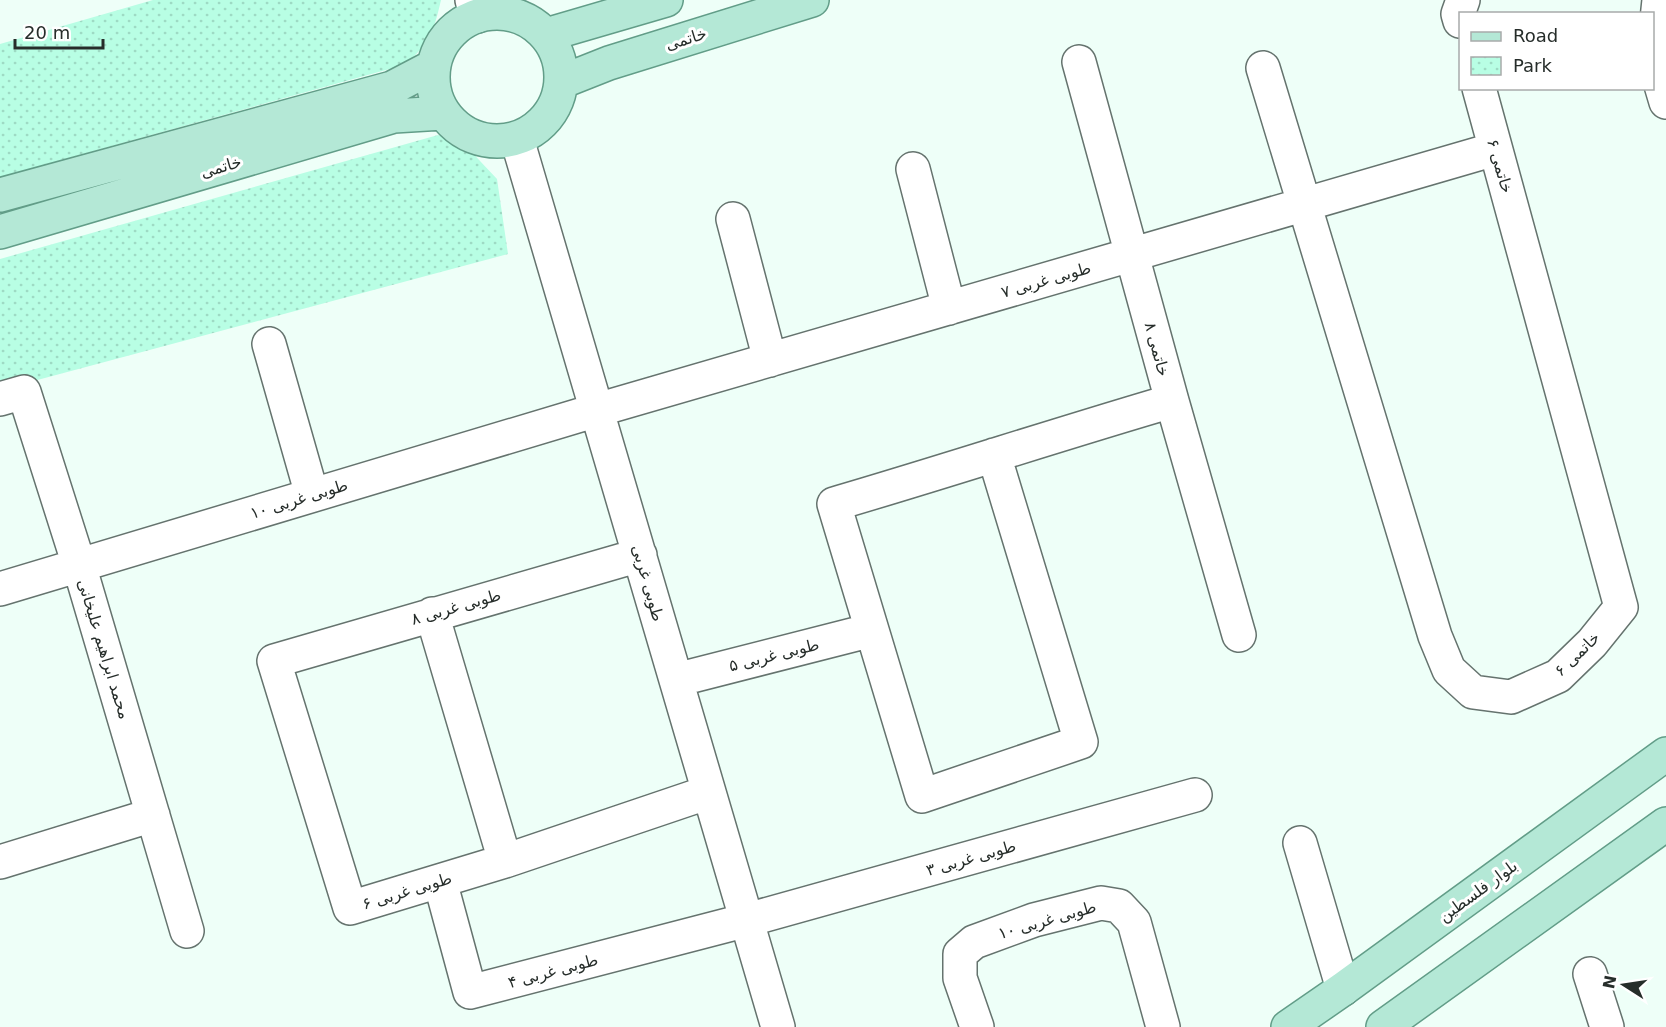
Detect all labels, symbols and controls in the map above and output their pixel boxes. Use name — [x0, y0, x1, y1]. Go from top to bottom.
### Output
scale bar — [15, 12, 104, 50]
legend — [1459, 12, 1654, 90]
text: 20 m — [24, 22, 70, 43]
street label: خاتمی — [663, 24, 709, 54]
text: Road — [1513, 25, 1558, 46]
text: Park — [1513, 55, 1552, 76]
street label: خاتمی ۶ — [1483, 137, 1517, 195]
street label: خاتمی — [198, 152, 244, 182]
street label: طوبی غربی ۷ — [999, 258, 1093, 303]
street label: خاتمی ۸ — [1141, 320, 1173, 378]
street label: طوبی غربی ۱۰ — [248, 475, 350, 524]
street label: طوبی غربی — [627, 542, 668, 624]
street label: محمد ابراهیم علیخانی — [73, 577, 134, 722]
street label: طوبی غربی ۸ — [409, 585, 503, 630]
street label: خاتمی ۶ — [1550, 628, 1604, 680]
street label: طوبی غربی ۵ — [727, 635, 821, 676]
street label: طوبی غربی ۳ — [924, 836, 1018, 881]
street label: بلوار فلسطین — [1435, 856, 1522, 927]
street label: طوبی غربی ۶ — [360, 868, 454, 915]
street label: طوبی غربی ۱۰ — [996, 897, 1099, 944]
street label: طوبی غربی ۴ — [506, 950, 600, 993]
north arrow — [1594, 955, 1654, 1015]
text: N — [1599, 973, 1621, 991]

